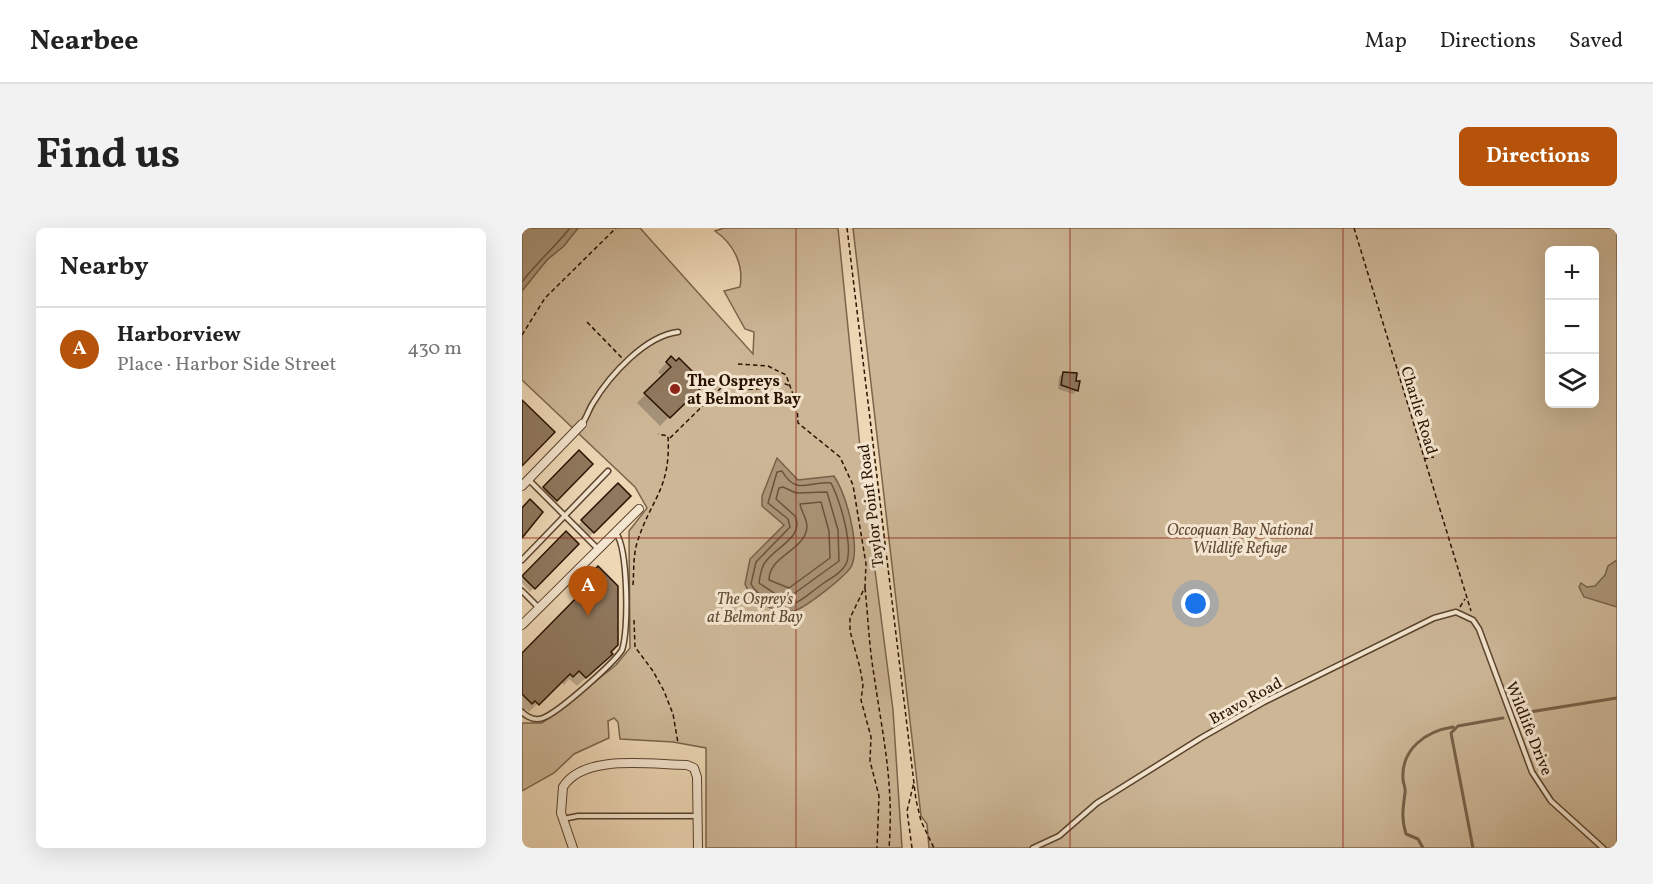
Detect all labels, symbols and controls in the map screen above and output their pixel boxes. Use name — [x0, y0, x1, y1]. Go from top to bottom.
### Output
text: Nearbee — [30, 22, 139, 61]
text: Map — [1365, 27, 1407, 56]
text: Directions — [1440, 27, 1536, 56]
text: Saved — [1569, 27, 1623, 56]
text: Find us — [36, 127, 180, 186]
button: Directions — [1459, 127, 1617, 186]
map controls — [1545, 246, 1599, 408]
button: + — [1545, 246, 1599, 300]
text: Nearby — [60, 249, 149, 285]
button: − — [1545, 300, 1599, 354]
text: Harborview — [117, 320, 241, 351]
text: A — [72, 335, 87, 363]
text: 430 m — [407, 335, 462, 363]
text: Place · Harbor Side Street — [117, 351, 337, 379]
button: layers — [1545, 354, 1599, 408]
street label: Charlie Road — [1394, 364, 1442, 457]
place label: The Ospreys at Belmont Bay — [687, 371, 801, 411]
marker: The Ospreys at Belmont Bay — [668, 382, 682, 396]
street label: Taylor Point Road — [853, 443, 890, 569]
park label: Occoquan Bay National Wildlife Refuge — [1167, 520, 1313, 560]
pin: A — [568, 566, 608, 616]
park label: The Osprey's at Belmont Bay — [707, 589, 803, 629]
your location — [1181, 589, 1210, 618]
street label: Bravo Road — [1206, 673, 1286, 731]
street label: Wildlife Drive — [1499, 679, 1557, 779]

